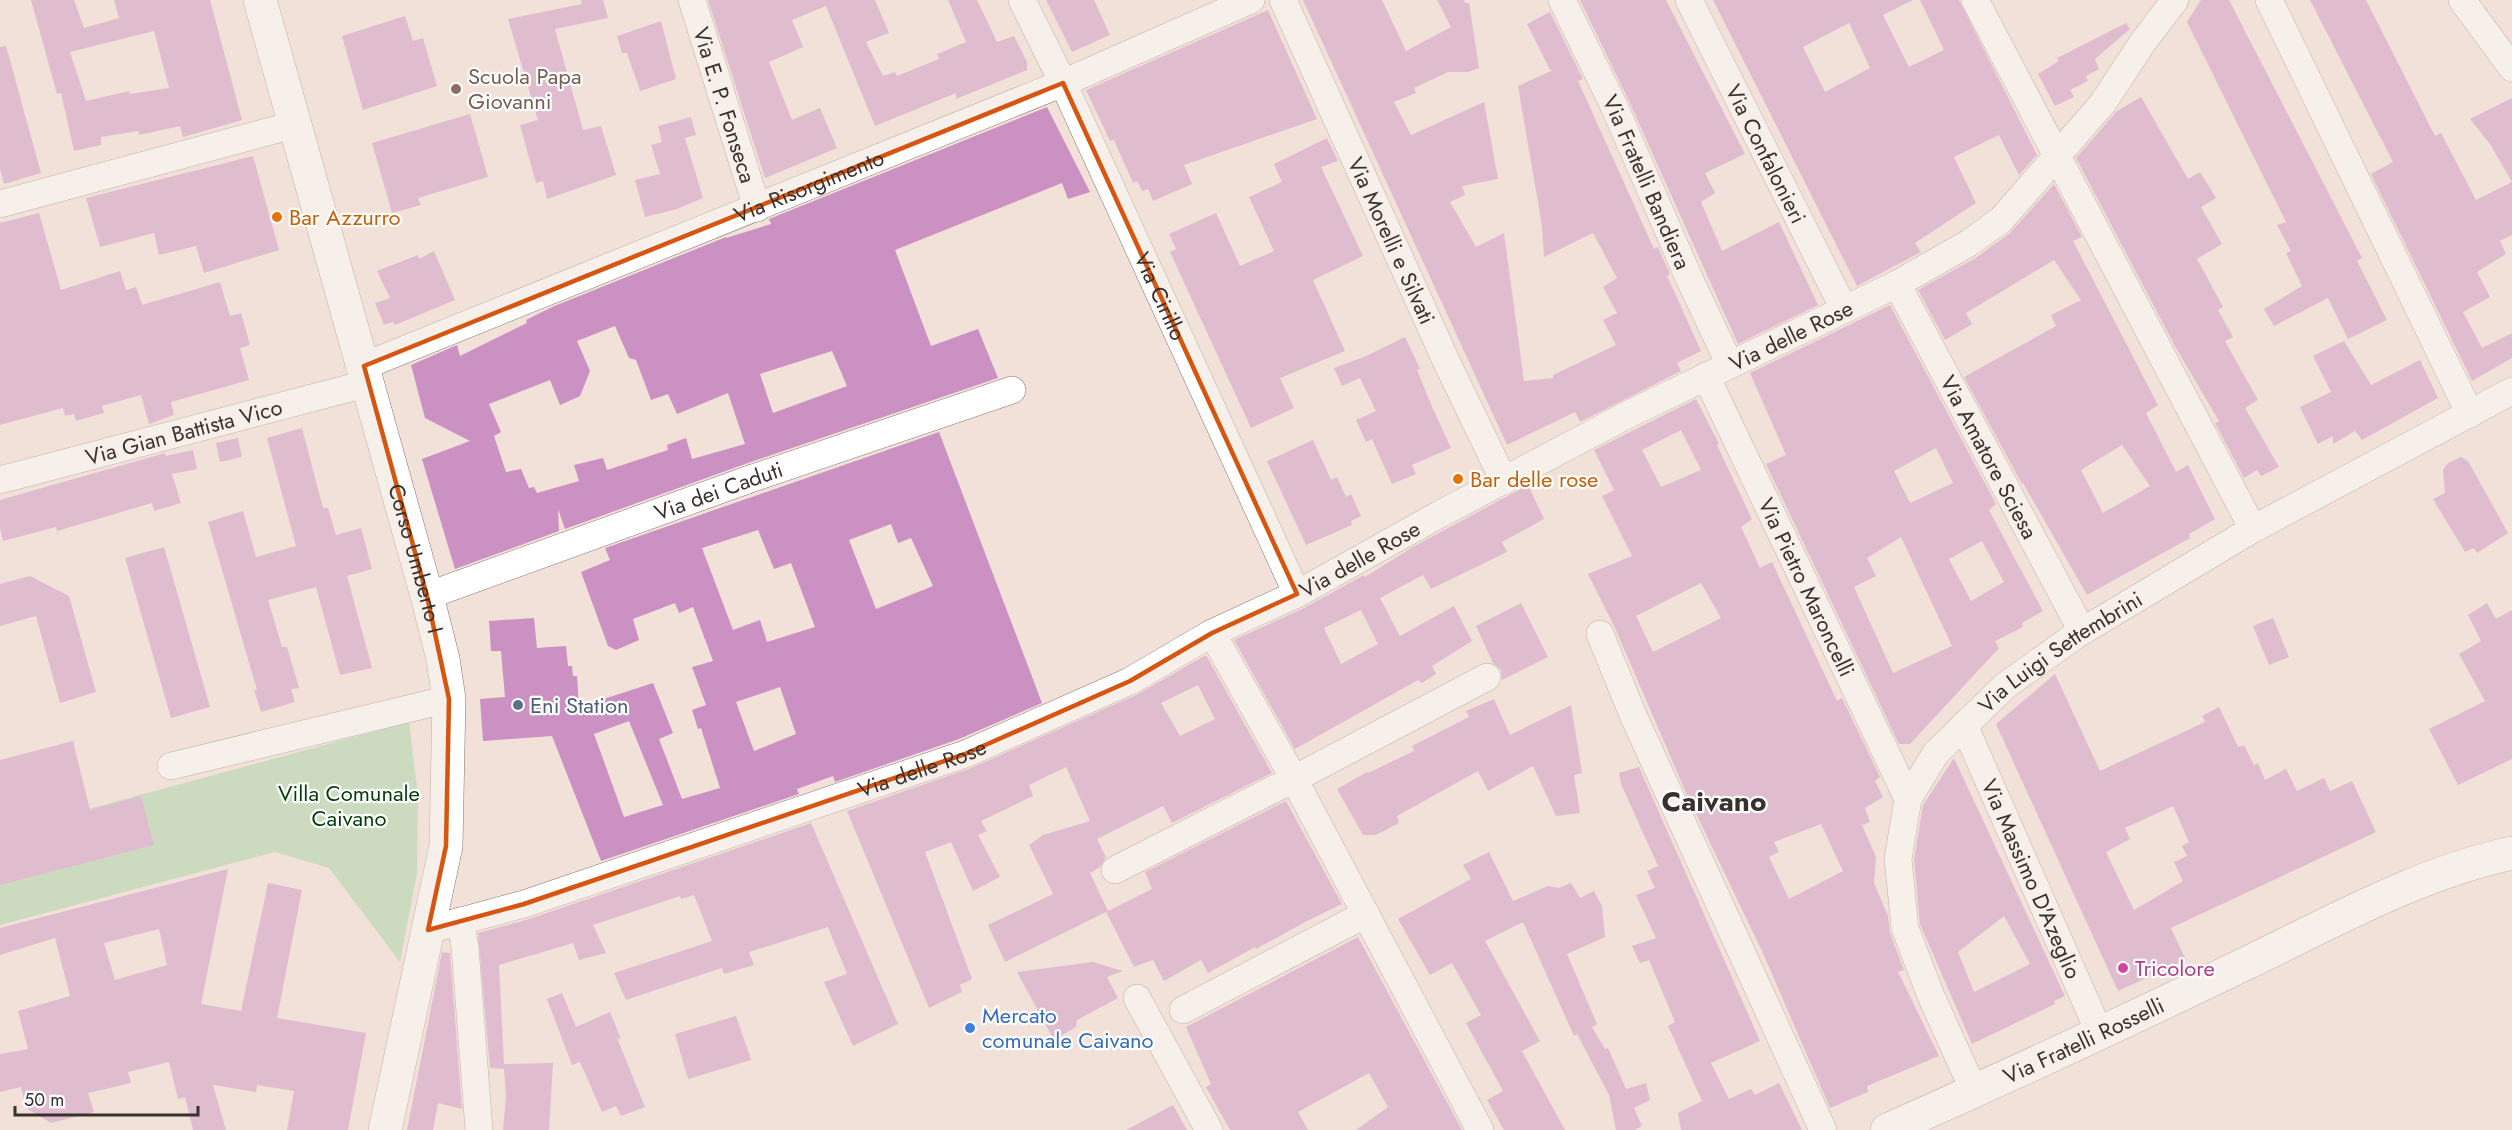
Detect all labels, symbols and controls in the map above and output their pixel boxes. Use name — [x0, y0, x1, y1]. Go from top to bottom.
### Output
street label: Via E. P. Fonseca — [685, 23, 764, 187]
place label: Scuola Papa Giovanni — [468, 60, 581, 117]
street label: Via Confalonieri — [1718, 79, 1815, 229]
marker: Scuola Papa Giovanni — [449, 82, 463, 96]
street label: Via Fratelli Bandiera — [1595, 89, 1699, 274]
street label: Via Risorgimento — [729, 141, 889, 231]
street label: Via Morelli e Silvati — [1340, 152, 1443, 329]
place label: Bar Azzurro — [289, 201, 401, 233]
marker: Bar Azzurro — [270, 210, 284, 224]
street label: Via Cirillo — [1127, 247, 1195, 345]
street label: Via delle Rose — [1724, 292, 1858, 379]
street label: Via Amatore Sciesa — [1932, 369, 2046, 545]
street label: Via Gian Battista Vico — [82, 390, 286, 473]
street label: Via dei Caduti — [650, 453, 787, 528]
place label: Bar delle rose — [1470, 463, 1598, 495]
marker: Bar delle rose — [1451, 472, 1465, 486]
street label: Corso Umberto I — [380, 480, 452, 637]
street label: Via Pietro Maroncelli — [1750, 492, 1863, 682]
street label: Via delle Rose — [1293, 512, 1426, 606]
street label: Via Luigi Settembrini — [1970, 583, 2148, 720]
place label: Eni Station — [530, 689, 628, 721]
marker: Eni Station — [511, 698, 525, 712]
street label: Via delle Rose — [854, 731, 991, 805]
street label: Via Massimo D'Azeglio — [1974, 774, 2090, 984]
park label: Villa Comunale Caivano — [278, 777, 420, 834]
district label: Caivano — [1662, 781, 1766, 822]
place label: Tricolore — [2135, 952, 2215, 984]
marker: Tricolore — [2116, 961, 2130, 975]
street label: Via Fratelli Rosselli — [1998, 989, 2169, 1092]
place label: Mercato comunale Caivano — [982, 999, 1154, 1056]
marker: Mercato comunale Caivano — [963, 1021, 977, 1035]
scale bar — [15, 1079, 198, 1117]
text: 50 m — [24, 1087, 64, 1113]

